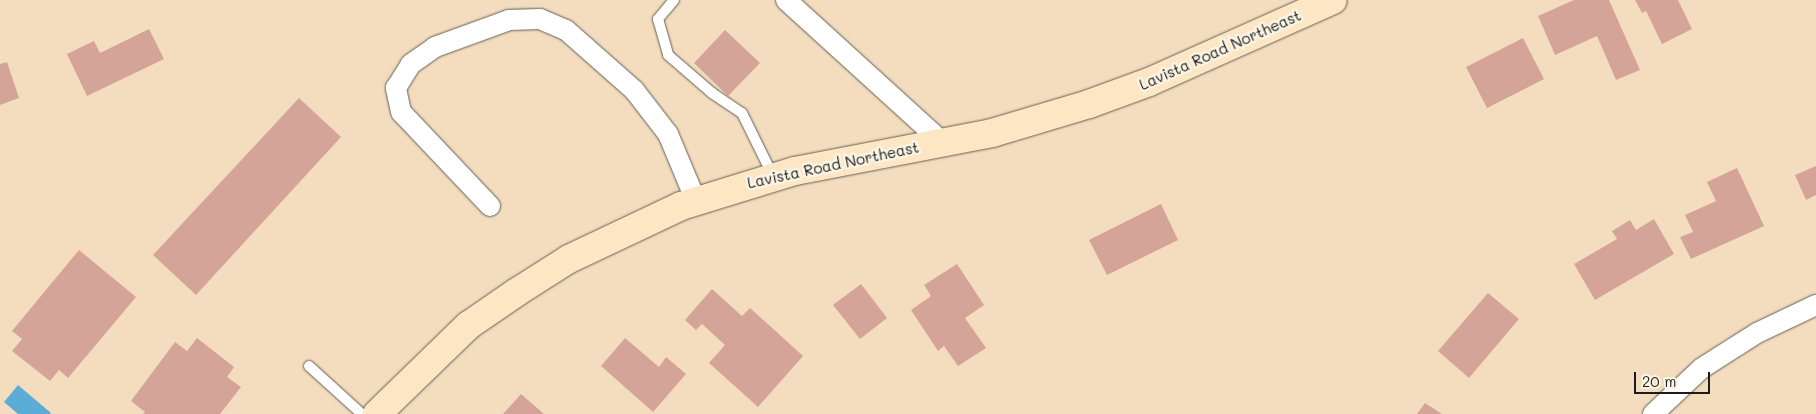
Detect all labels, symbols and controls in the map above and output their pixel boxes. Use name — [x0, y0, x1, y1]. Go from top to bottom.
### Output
street label: Lavista Road Northeast — [1136, 6, 1304, 94]
street label: Lavista Road Northeast — [746, 138, 920, 192]
scale bar — [1636, 362, 1712, 394]
text: 20 m — [1642, 371, 1676, 391]

